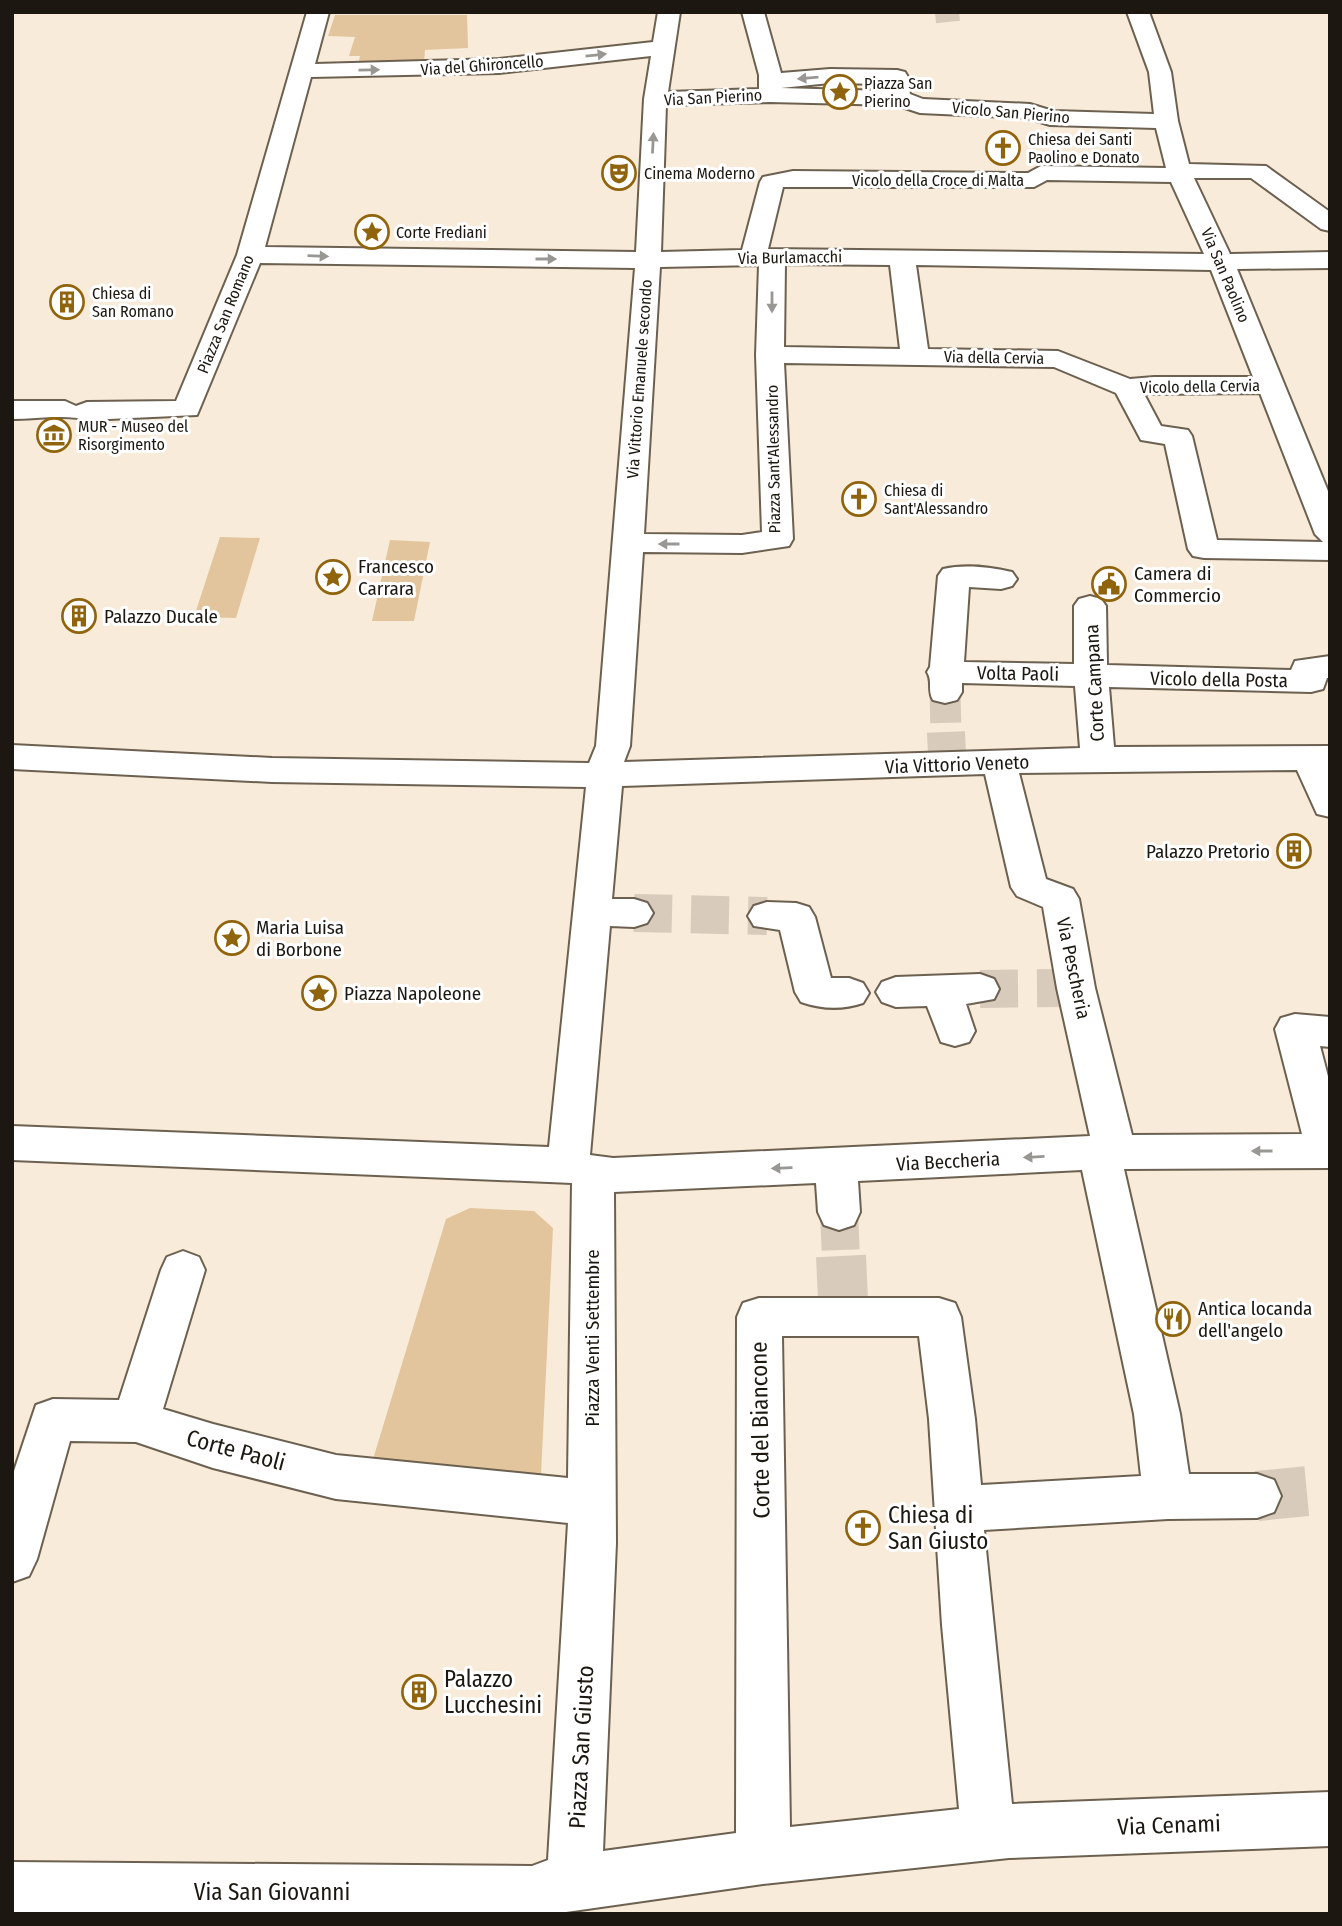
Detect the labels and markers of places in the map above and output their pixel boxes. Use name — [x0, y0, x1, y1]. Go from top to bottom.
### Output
place icon: Piazza San Pierino — [821, 73, 859, 111]
place label: Piazza San Pierino — [864, 74, 933, 111]
church icon: Chiesa dei Santi Paolino e Donato — [984, 129, 1022, 167]
place label: Chiesa dei Santi Paolino e Donato — [1028, 130, 1140, 167]
theatre icon: Cinema Moderno — [600, 154, 638, 192]
place label: Cinema Moderno — [644, 164, 755, 183]
place icon: Corte Frediani — [353, 213, 391, 251]
place label: Corte Frediani — [396, 223, 487, 242]
building icon: Chiesa di San Romano — [48, 283, 86, 321]
place label: Chiesa di San Romano — [92, 284, 174, 321]
museum icon: MUR - Museo del Risorgimento — [35, 416, 73, 454]
place label: MUR - Museo del Risorgimento — [78, 417, 188, 454]
church icon: Chiesa di Sant'Alessandro — [840, 480, 878, 518]
place label: Chiesa di Sant'Alessandro — [884, 481, 988, 518]
place label: Francesco Carrara — [358, 555, 434, 600]
place icon: Francesco Carrara — [314, 558, 352, 596]
place label: Camera di Commercio — [1134, 562, 1221, 607]
public building icon: Camera di Commercio — [1090, 565, 1128, 603]
building icon: Palazzo Ducale — [60, 597, 98, 635]
place label: Palazzo Ducale — [104, 605, 218, 628]
building icon: Palazzo Pretorio — [1275, 832, 1313, 870]
place label: Palazzo Pretorio — [1146, 840, 1270, 863]
place label: Maria Luisa di Borbone — [256, 916, 344, 961]
place icon: Maria Luisa di Borbone — [213, 919, 251, 957]
place icon: Piazza Napoleone — [300, 974, 338, 1012]
place label: Piazza Napoleone — [344, 982, 481, 1005]
place label: Antica locanda dell'angelo — [1198, 1297, 1312, 1342]
restaurant icon: Antica locanda dell'angelo — [1154, 1300, 1192, 1338]
place label: Chiesa di San Giusto — [888, 1501, 988, 1555]
church icon: Chiesa di San Giusto — [844, 1509, 882, 1547]
place label: Palazzo Lucchesini — [444, 1665, 542, 1719]
building icon: Palazzo Lucchesini — [400, 1673, 438, 1711]

